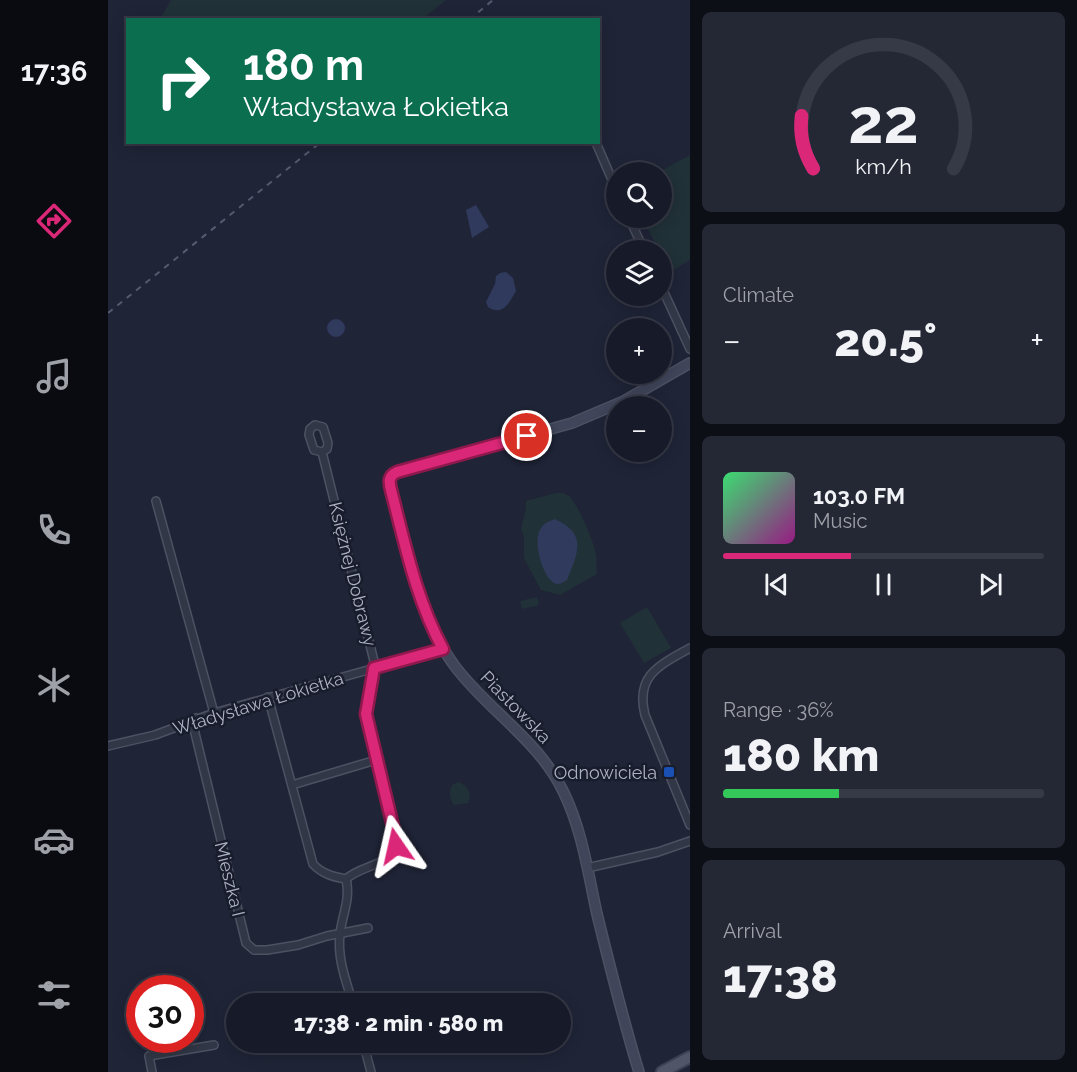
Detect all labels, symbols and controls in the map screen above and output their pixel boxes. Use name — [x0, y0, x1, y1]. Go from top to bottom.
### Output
text: 180 m — [243, 41, 364, 90]
icon: right — [144, 42, 222, 120]
text: 17:36 — [21, 56, 87, 87]
text: 22 — [848, 84, 919, 158]
text: Władysława Łokietka — [243, 91, 509, 122]
text: km/h — [855, 154, 912, 179]
map controls — [606, 162, 672, 462]
button: search — [606, 162, 672, 228]
icon: directions — [33, 200, 75, 242]
button: layers — [606, 240, 672, 306]
text: Climate — [723, 283, 794, 307]
text: 20.5° — [834, 314, 937, 367]
button: + — [606, 318, 672, 384]
text: − — [723, 321, 741, 360]
text: + — [1030, 321, 1044, 360]
icon: music — [33, 355, 75, 397]
button: − — [606, 396, 672, 462]
pin — [501, 410, 552, 461]
icon: arrive — [510, 419, 543, 452]
text: 103.0 FM — [813, 483, 905, 509]
street label: Księżnej Dobrawy — [325, 500, 381, 649]
icon: phone — [33, 509, 75, 551]
text: Music — [813, 509, 867, 533]
icon: previous — [760, 568, 793, 601]
icon: pause — [867, 568, 900, 601]
icon: next — [974, 568, 1007, 601]
icon: climate — [33, 664, 75, 706]
street label: Władysława Łokietka — [170, 667, 346, 739]
street label: Piastowska — [476, 667, 556, 747]
text: Range · 36% — [723, 698, 834, 722]
text: 180 km — [723, 729, 879, 782]
place label: Odnowiciela — [554, 762, 657, 783]
marker: Odnowiciela — [662, 765, 676, 779]
position arrow — [364, 814, 428, 878]
icon: car — [33, 819, 75, 861]
street label: Mieszka I — [211, 839, 249, 919]
text: Arrival — [723, 919, 782, 943]
text: 17:38 — [723, 950, 837, 1003]
icon: filters — [33, 974, 75, 1016]
speed limit sign: 30 — [126, 975, 204, 1053]
text: 17:38 · 2 min · 580 m — [294, 1010, 503, 1036]

